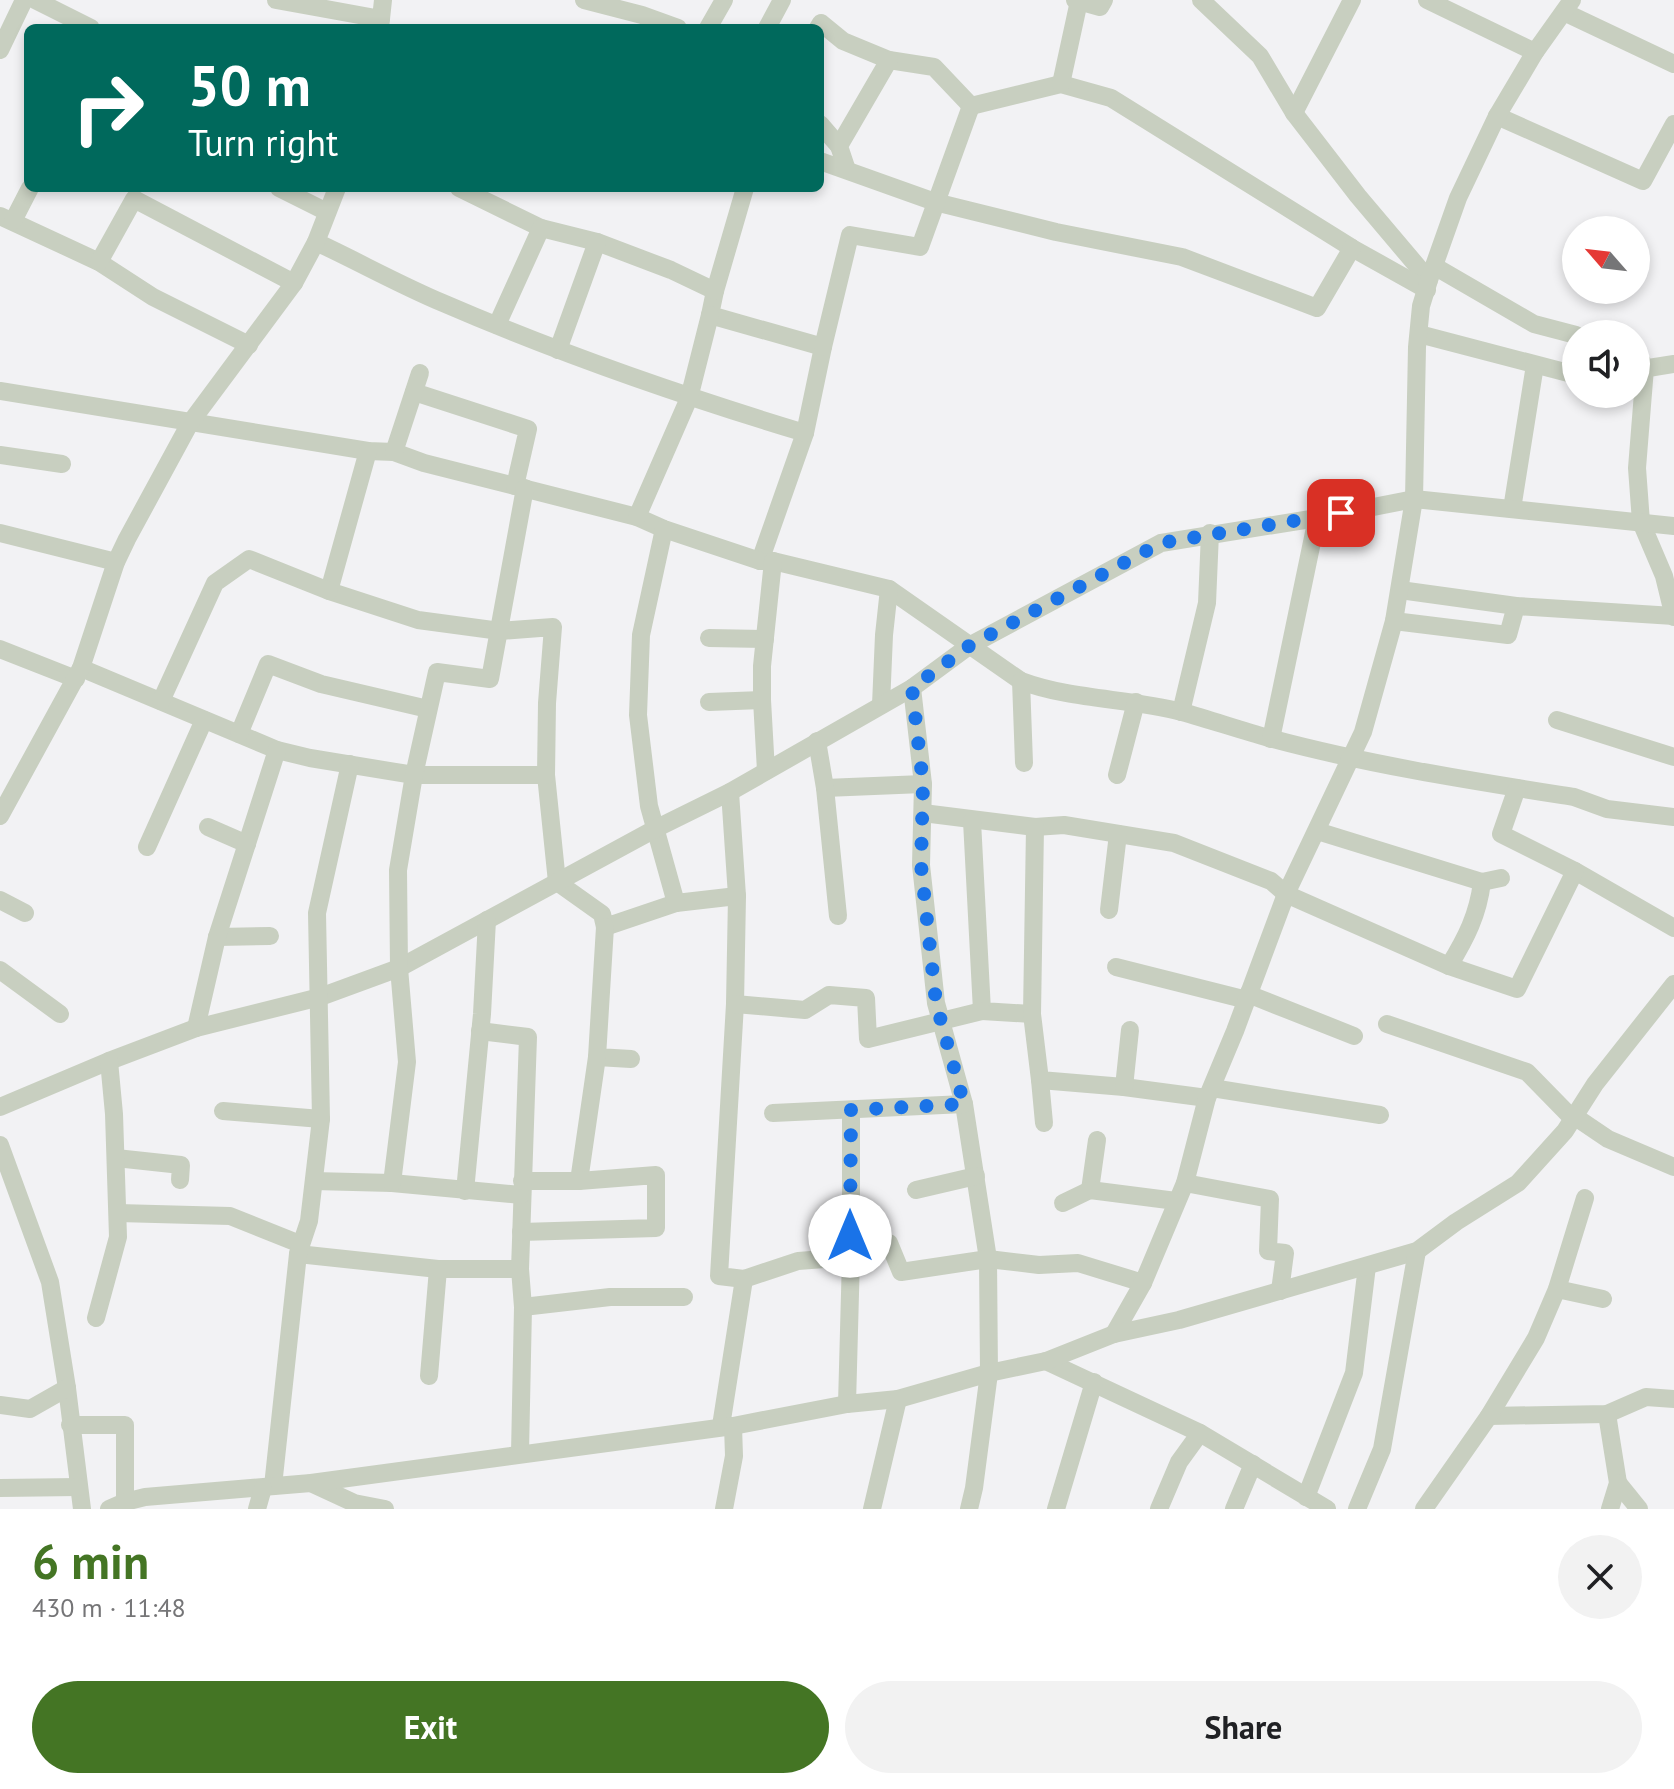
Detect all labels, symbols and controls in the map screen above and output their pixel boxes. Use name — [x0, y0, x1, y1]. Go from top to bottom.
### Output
text: 50 m — [188, 49, 311, 121]
icon: right — [56, 56, 160, 160]
text: Turn right — [188, 119, 338, 166]
north arrow — [1562, 216, 1650, 304]
map controls — [1562, 216, 1650, 408]
button: sound — [1562, 320, 1650, 408]
pin — [1307, 479, 1375, 547]
icon: arrive — [1319, 491, 1363, 535]
position arrow — [808, 1194, 892, 1278]
text: 6 min — [32, 1530, 149, 1592]
button: close — [1558, 1535, 1642, 1619]
text: 430 m · 11:48 — [32, 1591, 186, 1624]
button: Exit — [32, 1681, 829, 1773]
button: Share — [845, 1681, 1642, 1773]

